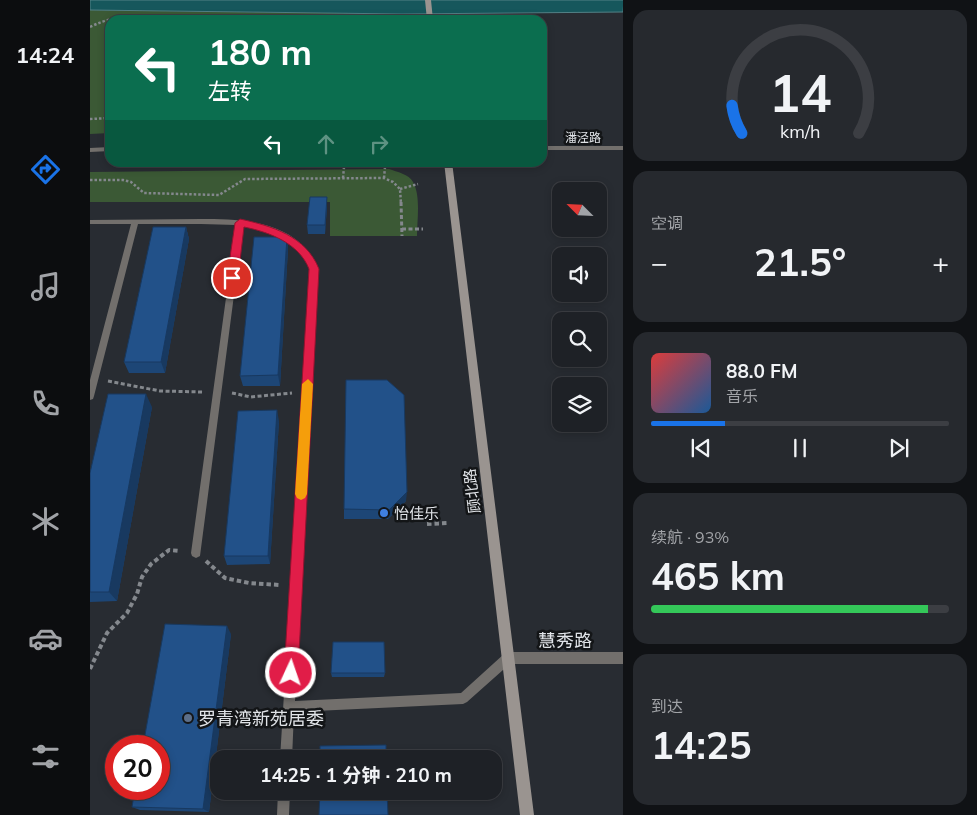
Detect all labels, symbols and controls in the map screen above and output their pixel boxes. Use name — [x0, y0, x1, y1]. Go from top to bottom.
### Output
text: 180 m — [208, 30, 312, 74]
icon: left — [125, 35, 190, 100]
text: 14:24 — [16, 41, 74, 69]
text: 14 — [769, 60, 831, 125]
text: 左转 — [208, 77, 252, 105]
text: km/h — [780, 120, 820, 142]
icon: left — [259, 130, 287, 158]
icon: ahead — [312, 130, 340, 158]
icon: right — [365, 130, 393, 158]
street label: 潘泾路 — [565, 130, 601, 145]
icon: directions — [28, 152, 63, 187]
north arrow — [552, 182, 608, 238]
map controls — [552, 182, 607, 432]
text: 空调 — [651, 213, 683, 233]
text: 21.5° — [754, 238, 846, 286]
text: − — [651, 245, 668, 280]
text: + — [932, 245, 949, 280]
button: sound — [552, 247, 607, 302]
pin — [211, 257, 253, 299]
icon: arrive — [218, 264, 246, 292]
icon: music — [28, 269, 63, 304]
button: search — [552, 312, 607, 367]
text: 88.0 FM — [726, 359, 798, 383]
button: layers — [552, 377, 607, 432]
icon: phone — [28, 386, 63, 421]
text: 音乐 — [726, 386, 758, 406]
icon: previous — [687, 434, 715, 462]
icon: pause — [786, 434, 814, 462]
icon: next — [885, 434, 913, 462]
street label: 顾北路 — [460, 468, 484, 514]
icon: climate — [28, 504, 63, 539]
place label: 怡佳乐 — [394, 504, 439, 523]
marker: 怡佳乐 — [378, 507, 390, 519]
text: 续航 · 93% — [651, 527, 729, 547]
text: 465 km — [651, 552, 785, 600]
icon: car — [28, 621, 63, 656]
street label: 慧秀路 — [538, 629, 592, 652]
position arrow — [264, 646, 316, 698]
text: 到达 — [651, 696, 683, 716]
place label: 罗青湾新苑居委 — [198, 707, 324, 730]
marker: 罗青湾新苑居委 — [182, 712, 194, 724]
text: 14:25 — [651, 721, 752, 769]
speed limit sign: 20 — [105, 735, 170, 800]
icon: filters — [28, 739, 63, 774]
text: 14:25 · 1 分钟 · 210 m — [260, 763, 452, 787]

